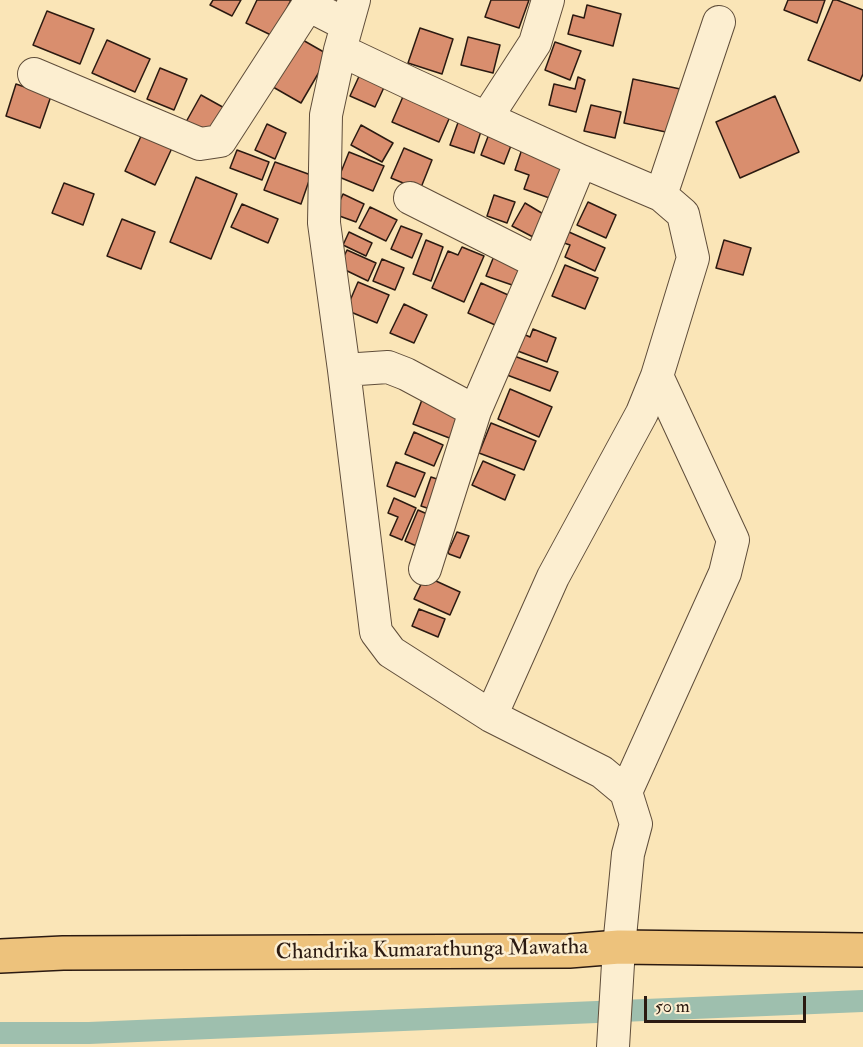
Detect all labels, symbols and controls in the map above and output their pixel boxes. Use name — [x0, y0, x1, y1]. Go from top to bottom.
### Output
street label: Chandrika Kumarathunga Mawatha — [276, 935, 588, 967]
scale bar — [647, 984, 809, 1022]
text: 50 m — [655, 995, 690, 1018]

